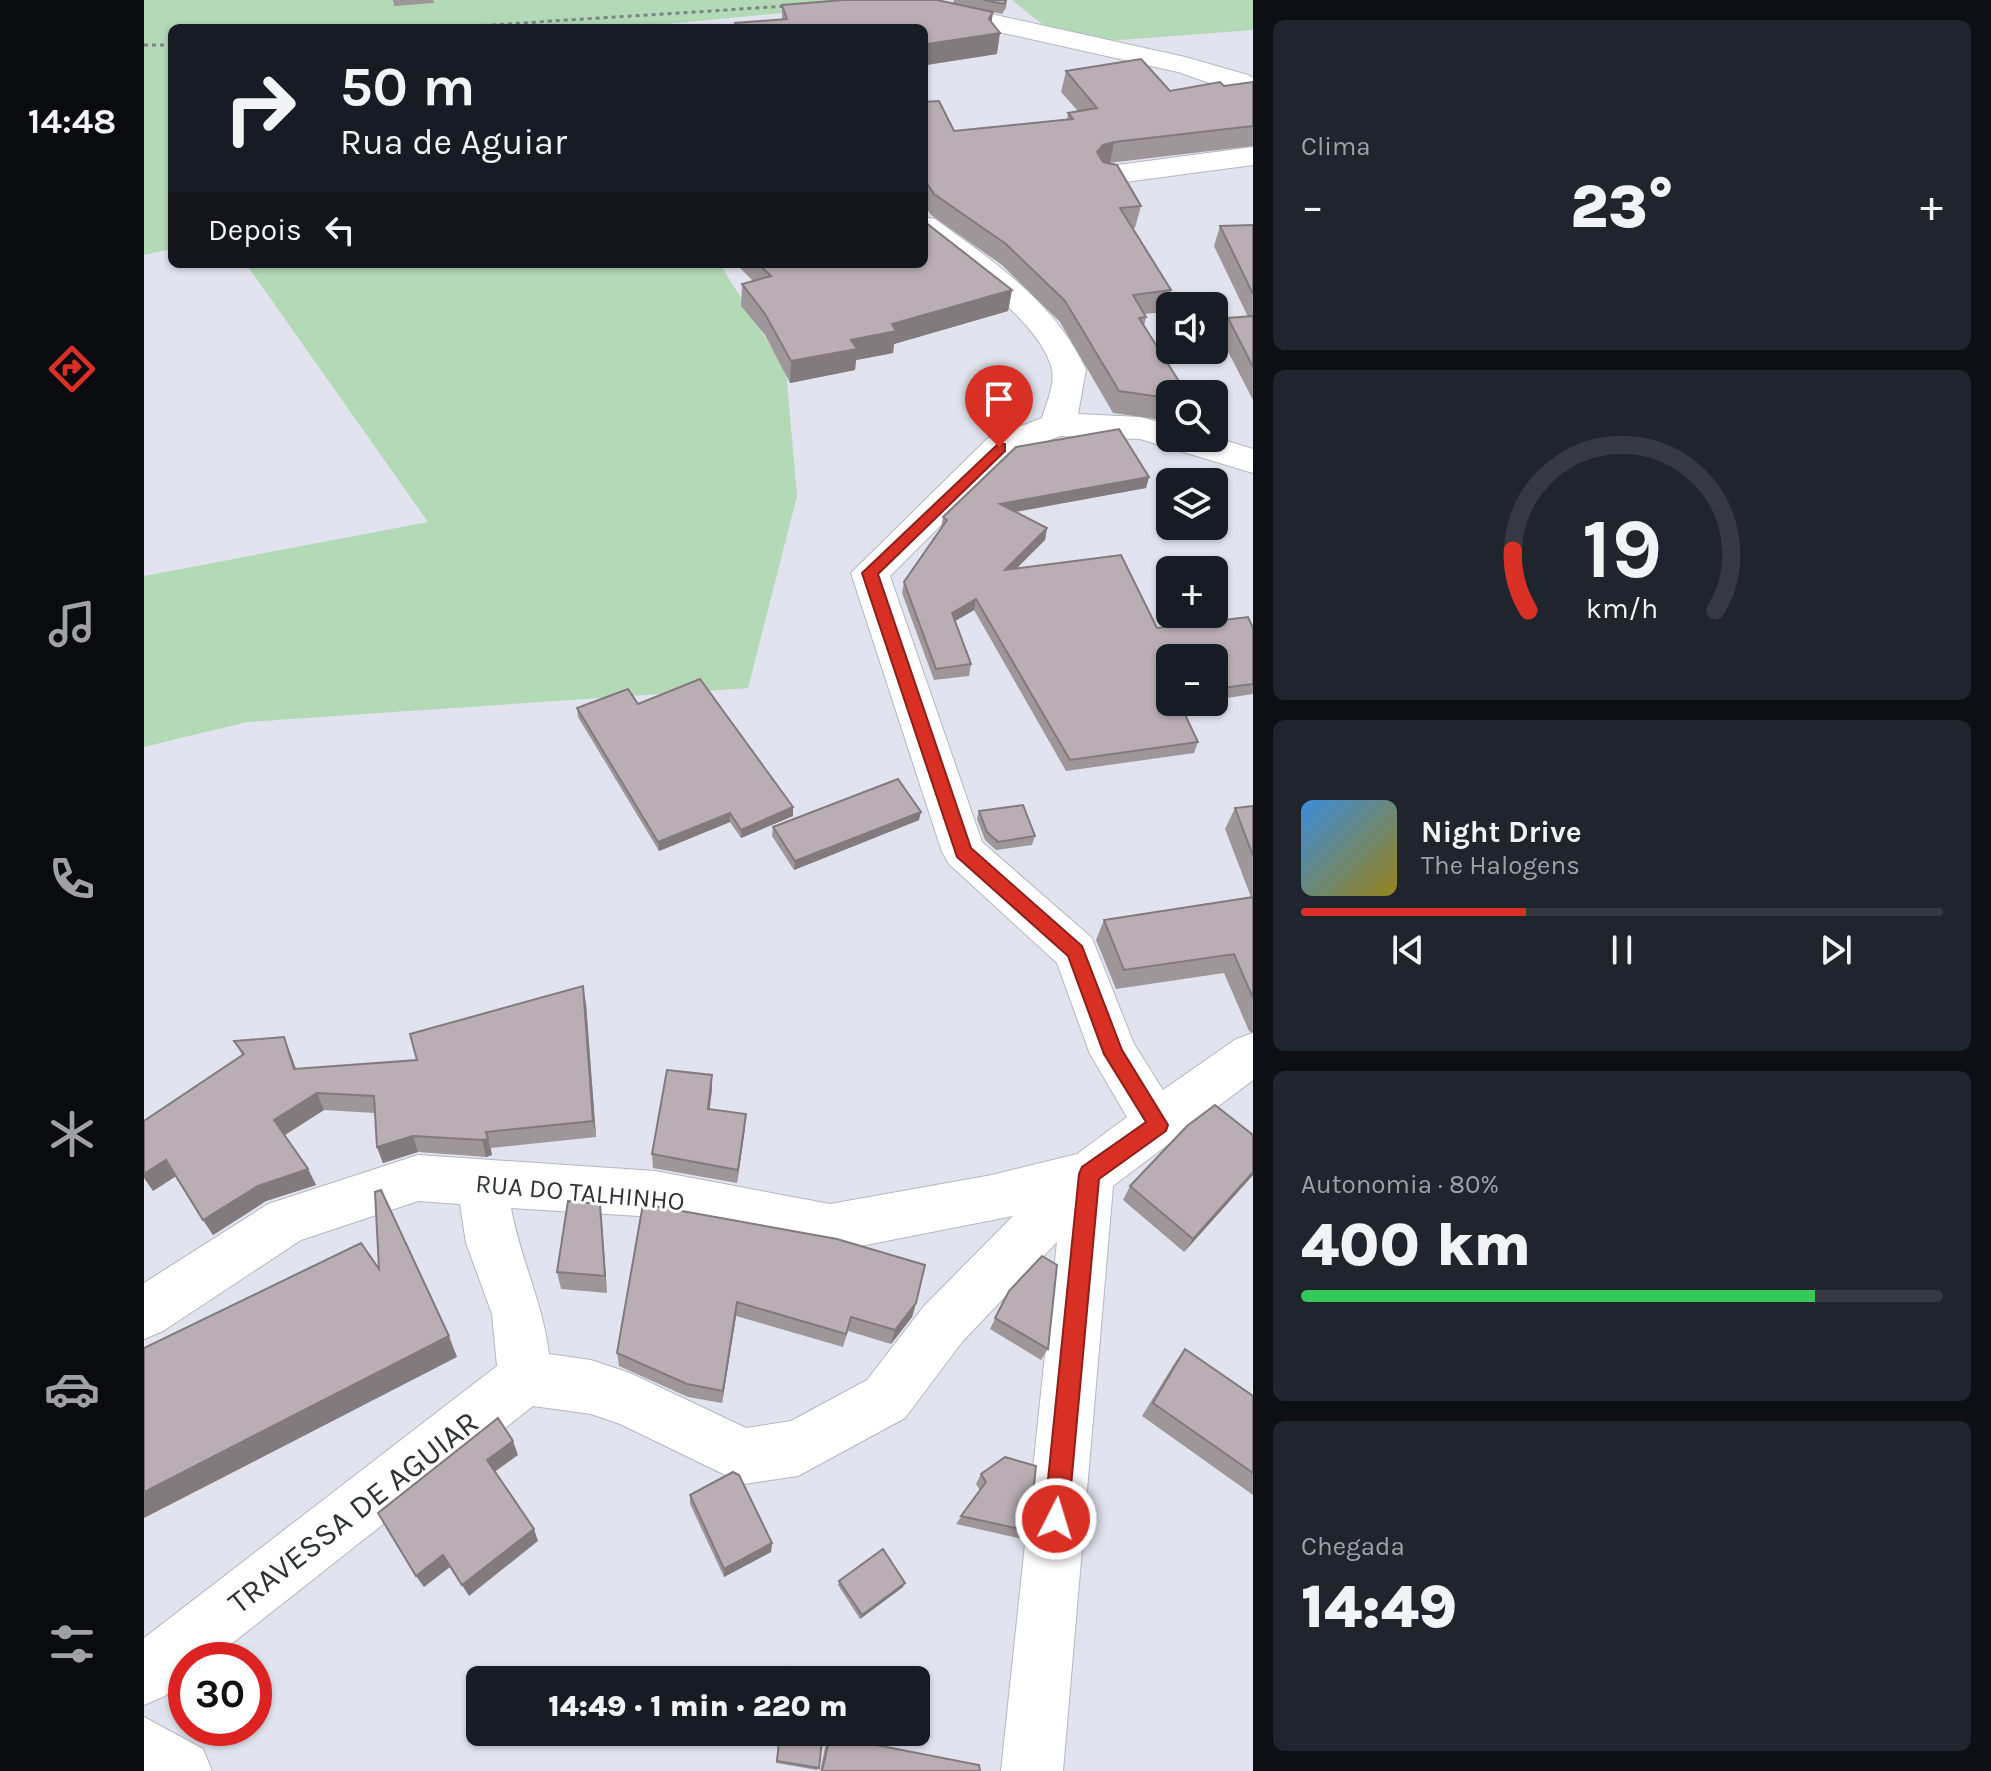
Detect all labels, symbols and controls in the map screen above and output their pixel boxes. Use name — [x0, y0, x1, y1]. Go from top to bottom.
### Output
text: 50 m — [340, 54, 475, 119]
icon: right — [208, 56, 312, 160]
text: 14:48 — [28, 100, 116, 142]
text: Rua de Aguiar — [340, 121, 567, 163]
text: Clima — [1301, 131, 1371, 162]
text: 23° — [1570, 172, 1674, 242]
text: − — [1301, 181, 1324, 232]
text: + — [1920, 181, 1943, 232]
icon: left — [318, 208, 362, 252]
text: Depois — [208, 212, 302, 248]
map controls — [1156, 292, 1228, 716]
button: sound — [1156, 292, 1228, 364]
icon: directions — [44, 341, 100, 397]
pin — [965, 365, 1033, 447]
icon: arrive — [977, 377, 1021, 421]
button: search — [1156, 380, 1228, 452]
button: layers — [1156, 468, 1228, 540]
text: 19 — [1582, 501, 1662, 598]
button: + — [1156, 556, 1228, 628]
text: km/h — [1586, 592, 1658, 625]
icon: music — [44, 596, 100, 652]
button: − — [1156, 644, 1228, 716]
text: Night Drive — [1421, 814, 1582, 850]
text: The Halogens — [1421, 850, 1580, 881]
icon: phone — [44, 851, 100, 907]
icon: previous — [1386, 928, 1430, 972]
icon: pause — [1600, 928, 1644, 972]
icon: next — [1814, 928, 1858, 972]
icon: climate — [44, 1106, 100, 1162]
street label: RUA DO TALHINHO — [474, 1168, 686, 1217]
text: Autonomia · 80% — [1301, 1169, 1499, 1200]
text: 400 km — [1301, 1210, 1531, 1280]
icon: car — [44, 1361, 100, 1417]
street label: TRAVESSA DE AGUIAR — [221, 1403, 486, 1622]
position arrow — [1014, 1477, 1098, 1561]
text: Chegada — [1301, 1531, 1405, 1562]
text: 14:49 — [1301, 1572, 1457, 1642]
icon: filters — [44, 1616, 100, 1672]
speed limit sign: 30 — [168, 1642, 272, 1746]
text: 14:49 · 1 min · 220 m — [548, 1688, 848, 1724]

